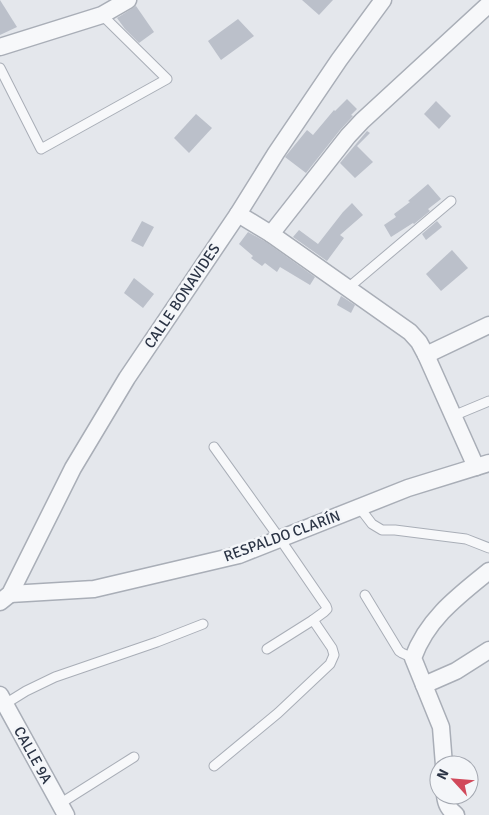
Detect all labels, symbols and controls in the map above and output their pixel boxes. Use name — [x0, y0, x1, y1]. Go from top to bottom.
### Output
street label: CALLE BONAVIDES — [140, 240, 224, 352]
street label: RESPALDO CLARÍN — [221, 506, 343, 565]
street label: CALLE 9A — [10, 723, 56, 787]
north arrow — [429, 755, 479, 805]
text: N — [433, 766, 453, 783]

